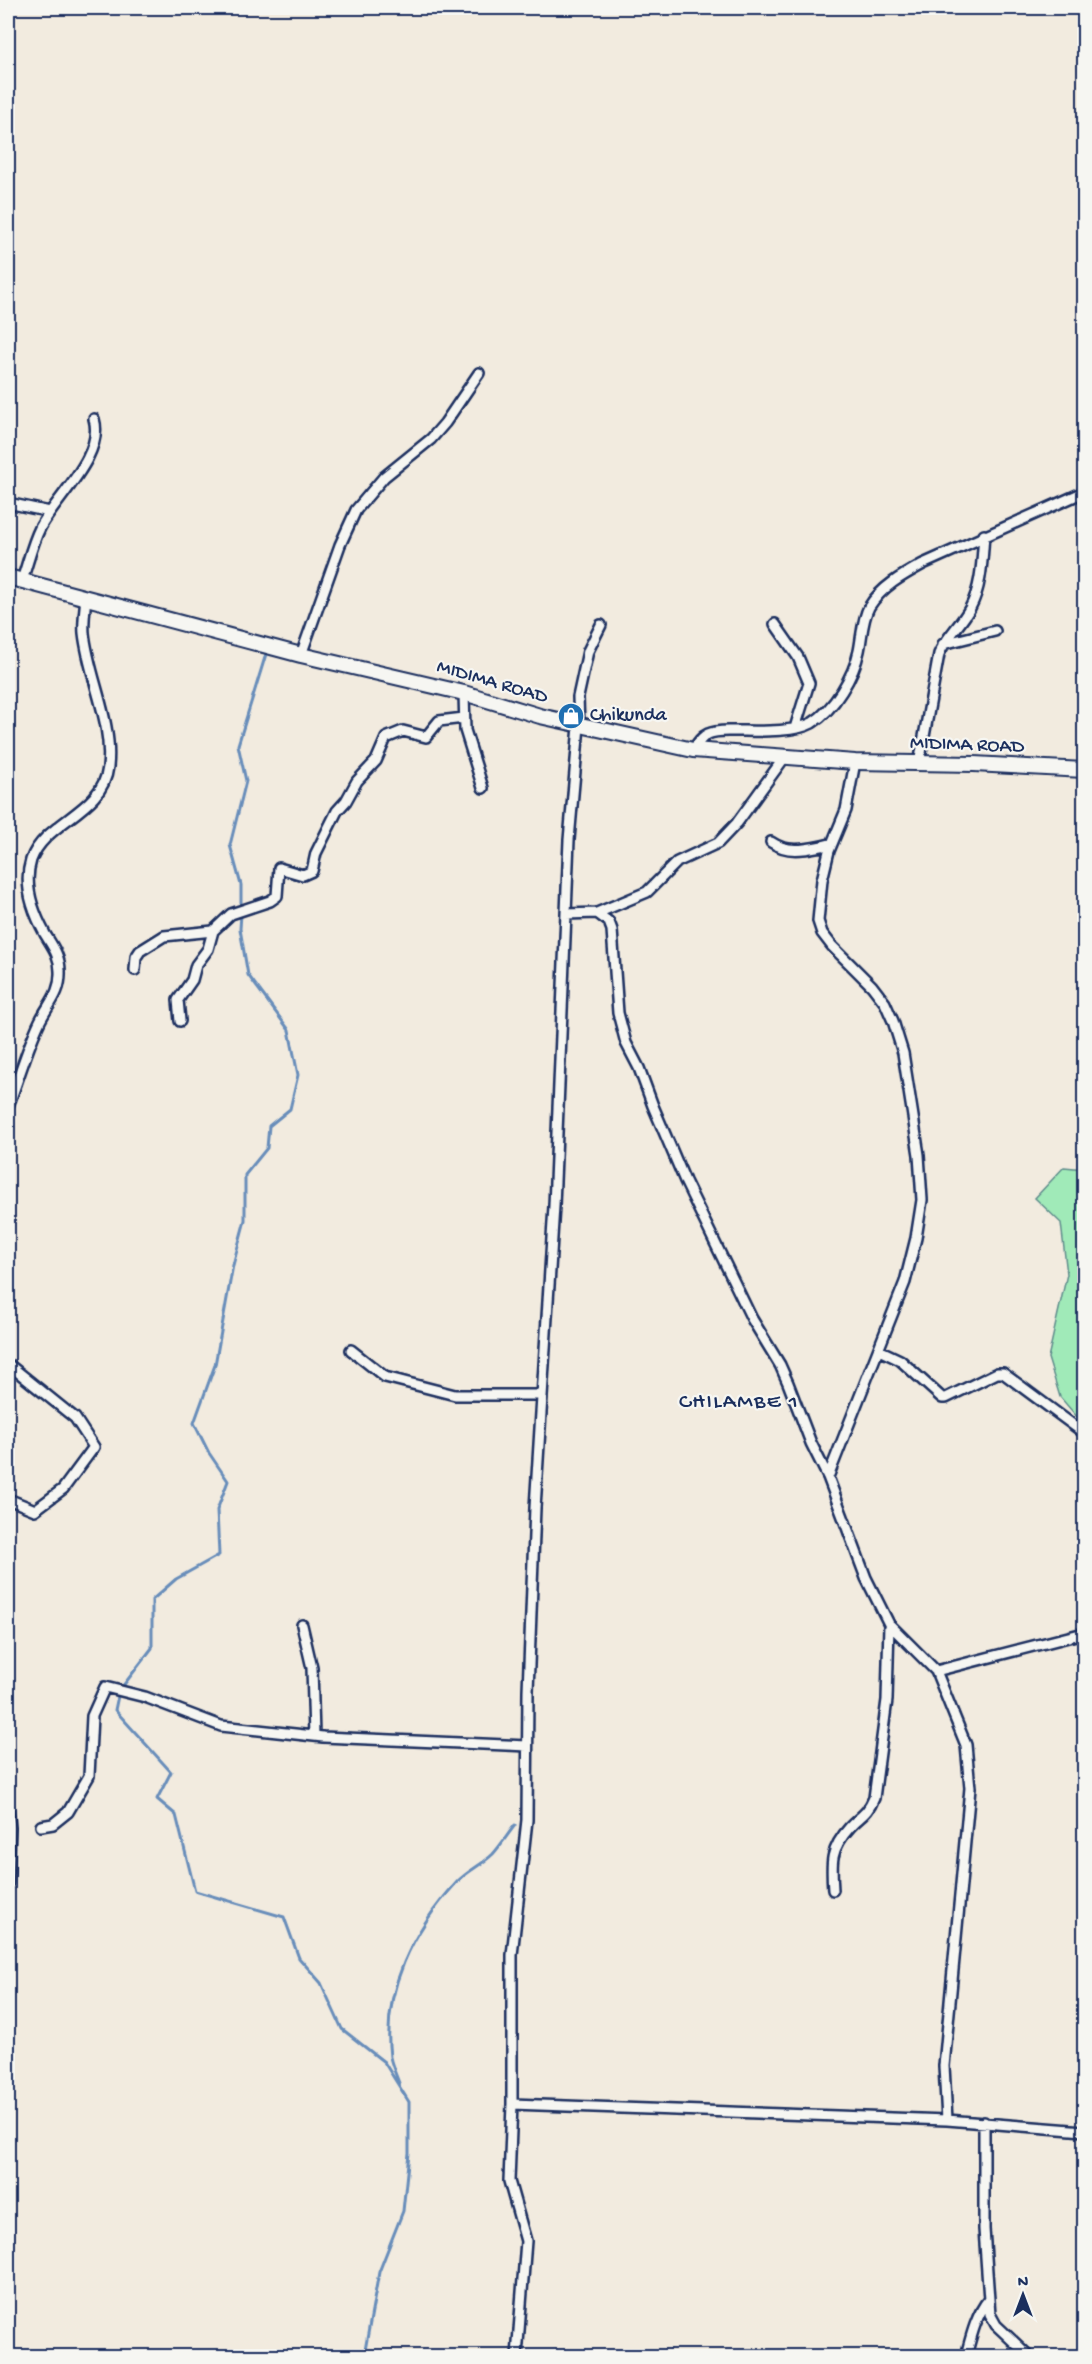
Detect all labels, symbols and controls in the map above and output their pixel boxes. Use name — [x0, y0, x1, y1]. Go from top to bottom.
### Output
street label: MIDIMA ROAD — [434, 656, 551, 710]
shop icon: Chikunda — [556, 701, 586, 731]
place label: Chikunda — [590, 705, 667, 728]
street label: MIDIMA ROAD — [909, 733, 1025, 760]
district label: CHILAMBE 1 — [679, 1390, 799, 1416]
north arrow — [993, 2265, 1053, 2325]
text: N — [1018, 2274, 1029, 2293]

